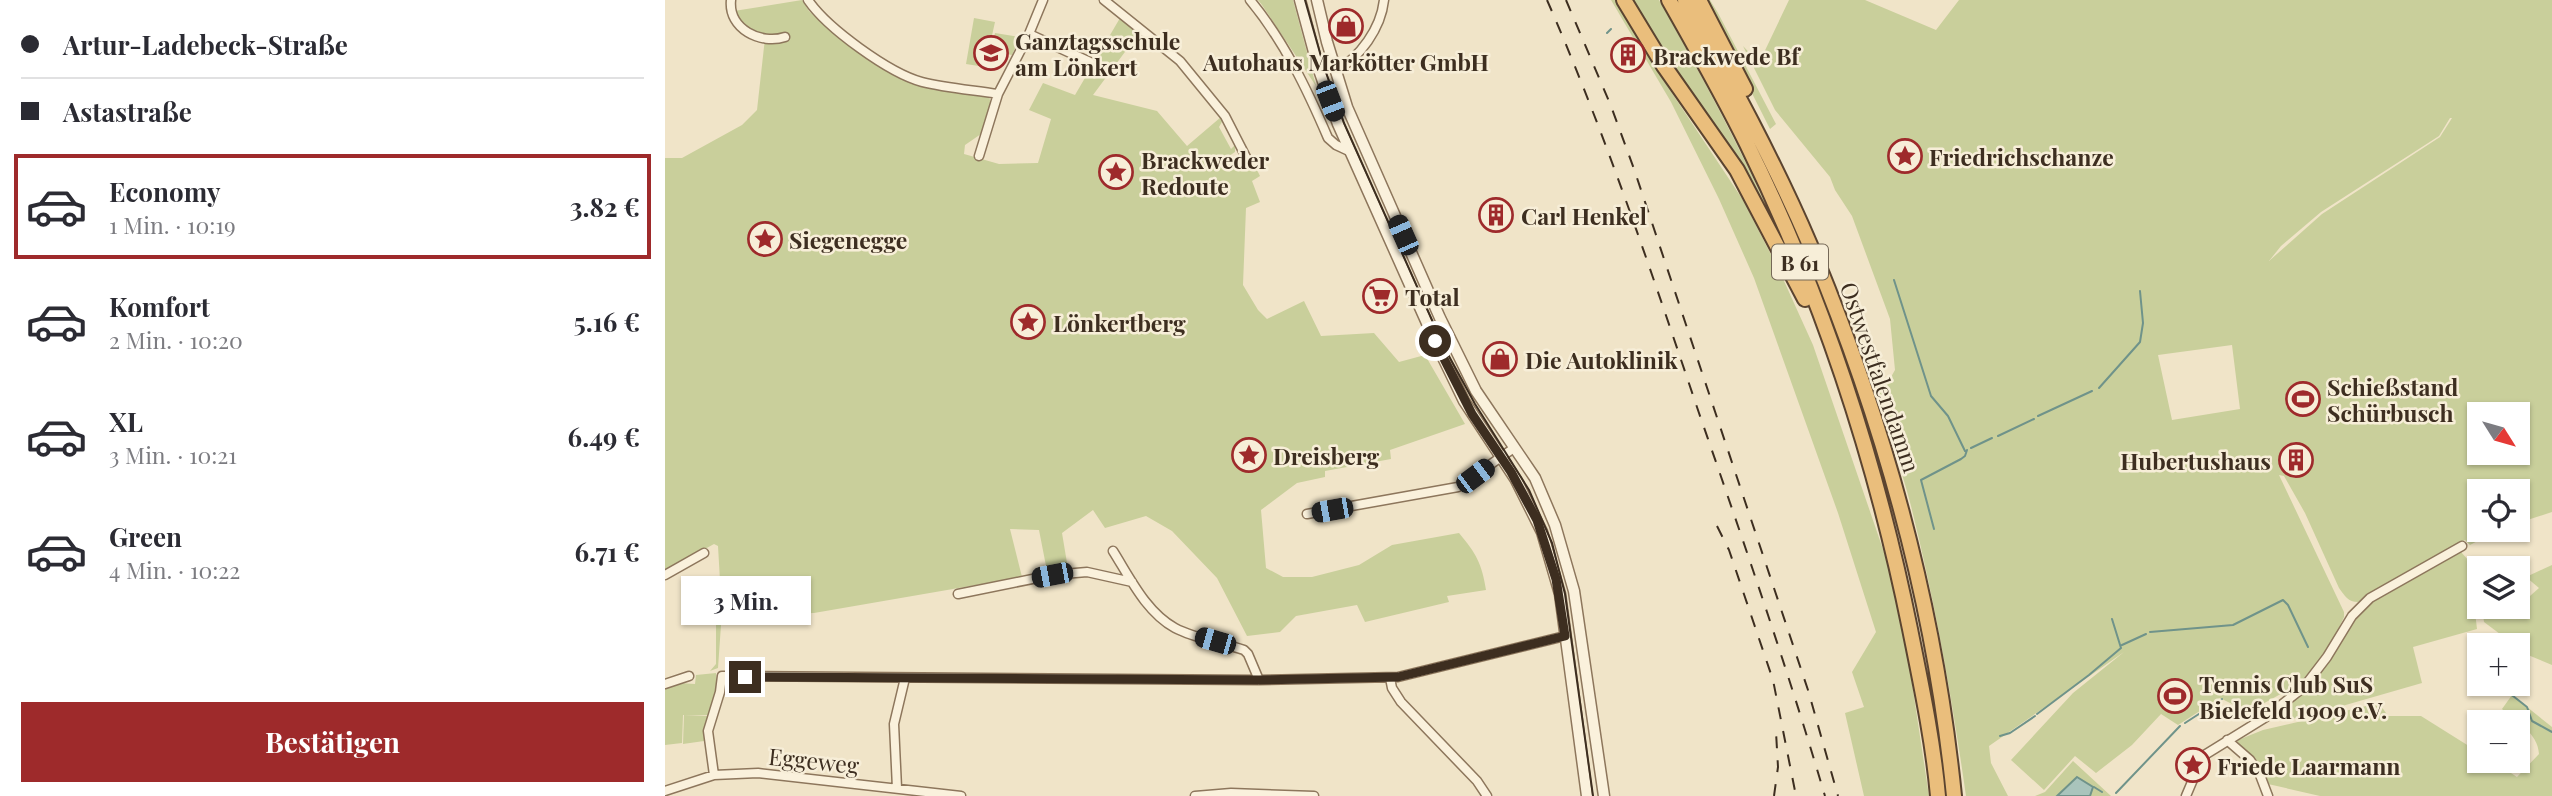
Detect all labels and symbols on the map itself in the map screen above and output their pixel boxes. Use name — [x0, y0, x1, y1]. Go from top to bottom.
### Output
shop icon: Autohaus Markötter GmbH — [1327, 7, 1365, 45]
place label: Ganztagsschule am Lönkert — [1015, 25, 1180, 82]
school or university icon: Ganztagsschule am Lönkert — [972, 34, 1010, 72]
building icon: Brackwede Bf — [1609, 36, 1647, 74]
place label: Brackwede Bf — [1653, 40, 1801, 71]
place label: Autohaus Markötter GmbH — [1202, 46, 1489, 77]
car — [1313, 78, 1348, 124]
place icon: Friedrichschanze — [1886, 137, 1924, 175]
place label: Friedrichschanze — [1929, 141, 2114, 172]
place label: Brackweder Redoute — [1141, 144, 1269, 201]
place icon: Brackweder Redoute — [1097, 153, 1135, 191]
building icon: Carl Henkel — [1477, 196, 1515, 234]
place label: Carl Henkel — [1521, 200, 1647, 231]
car — [1385, 212, 1422, 258]
place icon: Siegenegge — [746, 220, 784, 258]
place label: Siegenegge — [789, 224, 907, 255]
road number: B 61 — [1772, 244, 1828, 280]
supermarket icon: Total — [1361, 277, 1399, 315]
street label: Ostwestfalendamm — [1834, 278, 1928, 477]
place label: Total — [1405, 281, 1460, 312]
place icon: Lönkertberg — [1009, 303, 1047, 341]
place label: Lönkertberg — [1053, 307, 1186, 338]
route start — [1419, 325, 1451, 357]
shop icon: Die Autoklinik — [1481, 340, 1519, 378]
place label: Die Autoklinik — [1525, 344, 1678, 375]
place label: Schießstand Schürbusch — [2327, 371, 2459, 428]
sports icon: Schießstand Schürbusch — [2284, 380, 2322, 418]
north arrow — [2467, 402, 2531, 466]
place icon: Dreisberg — [1230, 436, 1268, 474]
place label: Dreisberg — [1273, 440, 1379, 471]
building icon: Hubertushaus — [2277, 441, 2315, 479]
place label: Hubertushaus — [2120, 445, 2271, 476]
car — [1452, 455, 1499, 497]
car — [1310, 496, 1355, 524]
car — [1030, 561, 1075, 589]
callout: 3 Min. — [680, 576, 810, 624]
car — [1192, 625, 1239, 657]
route end — [729, 661, 761, 693]
place label: Tennis Club SuS Bielefeld 1909 e.V. — [2199, 668, 2387, 725]
sports icon: Tennis Club SuS Bielefeld 1909 e.V. — [2156, 677, 2194, 715]
street label: Eggeweg — [767, 740, 861, 780]
place icon: Friede Laarmann — [2174, 746, 2212, 784]
place label: Friede Laarmann — [2217, 750, 2401, 781]

